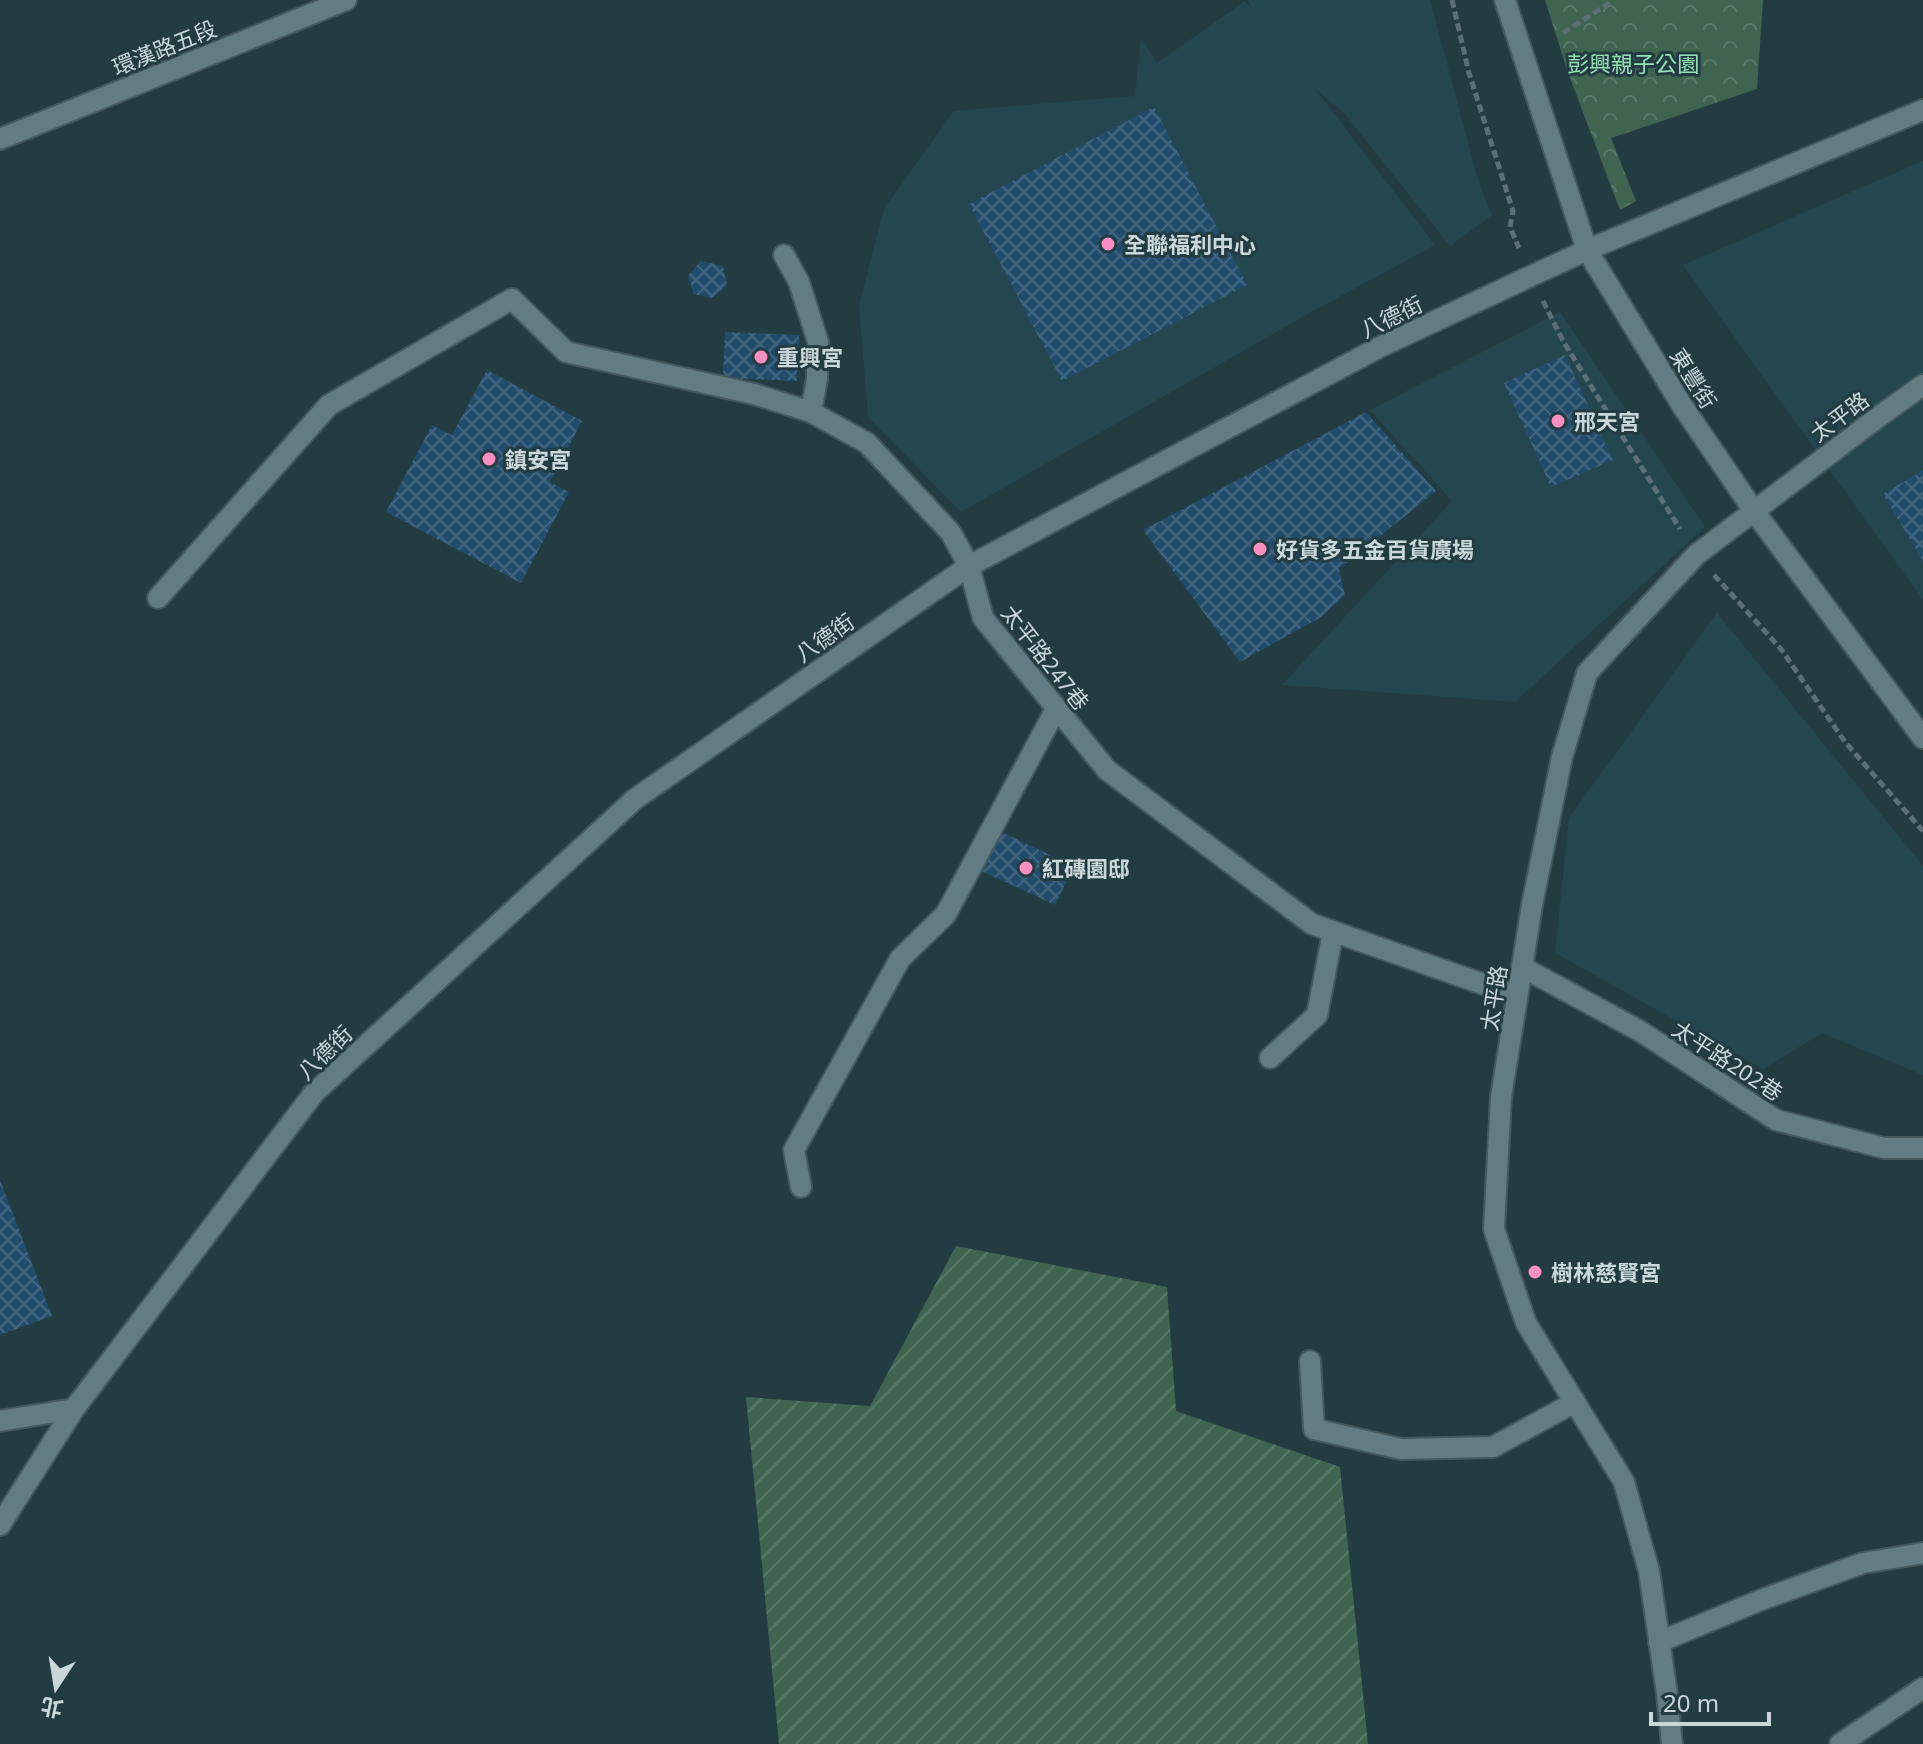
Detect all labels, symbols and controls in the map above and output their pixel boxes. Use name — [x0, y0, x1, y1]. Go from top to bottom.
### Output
street label: 環漢路五段 — [107, 12, 221, 82]
park label: 彭興親子公園 — [1567, 48, 1699, 78]
place label: 全聯福利中心 — [1124, 229, 1256, 259]
marker: 全聯福利中心 — [1099, 235, 1117, 253]
street label: 八德街 — [1355, 288, 1427, 344]
place label: 重興宮 — [777, 342, 843, 372]
street label: 東豐街 — [1664, 342, 1724, 414]
marker: 重興宮 — [752, 348, 770, 366]
street label: 太平路 — [1804, 384, 1874, 448]
place label: 邢天宮 — [1574, 406, 1640, 436]
marker: 邢天宮 — [1549, 412, 1567, 430]
place label: 鎮安宮 — [505, 444, 571, 474]
marker: 鎮安宮 — [480, 450, 498, 468]
place label: 好貨多五金百貨廣場 — [1276, 534, 1474, 564]
marker: 好貨多五金百貨廣場 — [1251, 540, 1269, 558]
street label: 太平路247巷 — [995, 598, 1097, 716]
street label: 八德街 — [788, 606, 860, 668]
place label: 紅磚園邸 — [1042, 853, 1130, 883]
marker: 紅磚園邸 — [1017, 859, 1035, 877]
street label: 太平路 — [1473, 963, 1513, 1033]
street label: 太平路202巷 — [1667, 1013, 1789, 1107]
street label: 八德街 — [290, 1018, 358, 1086]
place label: 樹林慈賢宮 — [1551, 1257, 1661, 1287]
marker: 樹林慈賢宮 — [1526, 1263, 1544, 1281]
north arrow — [16, 1648, 96, 1728]
scale bar — [1651, 1676, 1769, 1726]
text: 20 m — [1663, 1686, 1719, 1719]
text: 北 — [38, 1692, 66, 1726]

